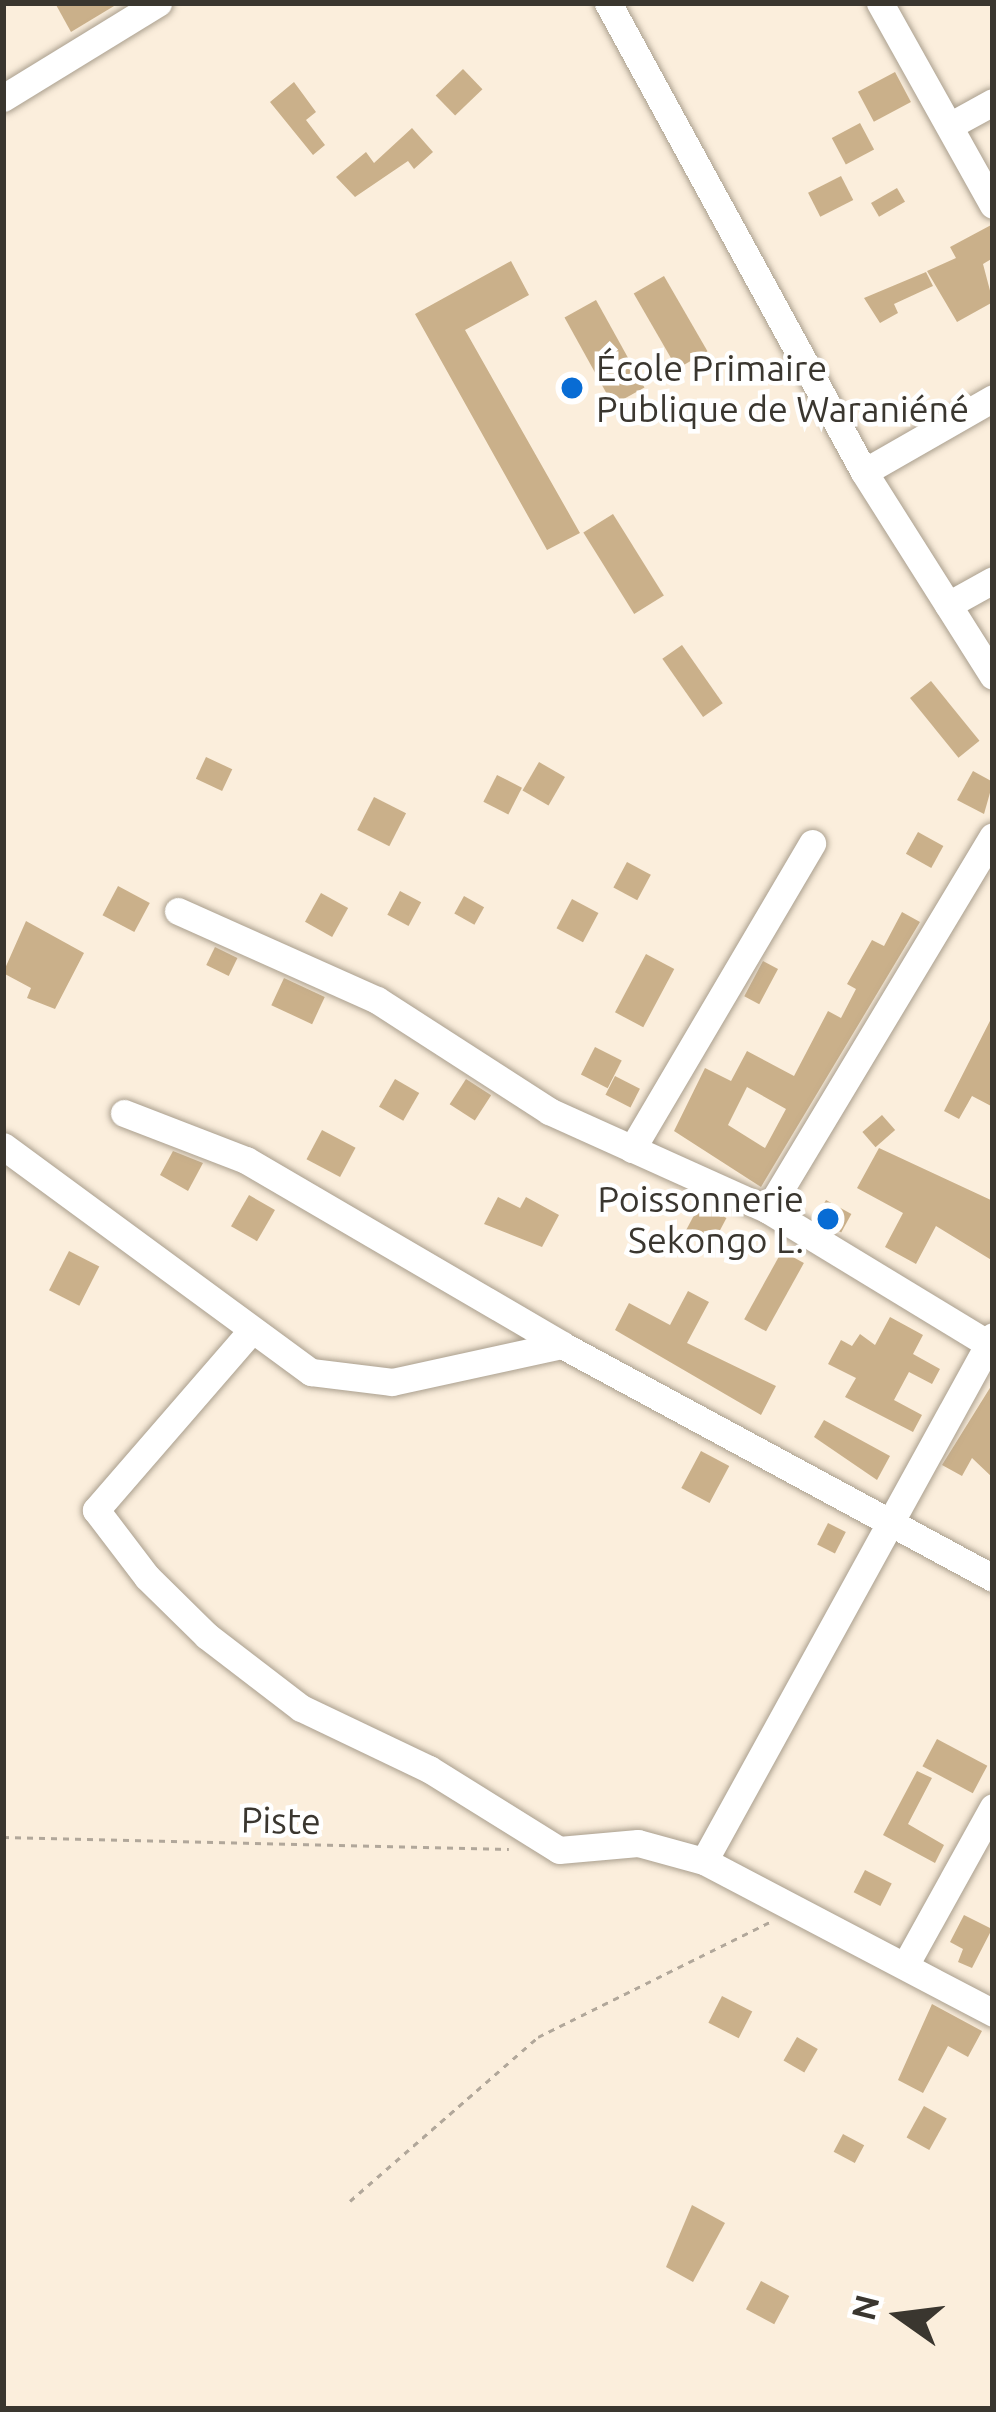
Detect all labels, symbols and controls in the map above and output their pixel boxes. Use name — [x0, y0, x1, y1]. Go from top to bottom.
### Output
place label: École Primaire Publique de Waraniéné — [596, 345, 969, 430]
marker: École Primaire Publique de Waraniéné — [559, 375, 585, 401]
place label: Poissonnerie Sekongo L. — [598, 1176, 804, 1261]
marker: Poissonnerie Sekongo L. — [815, 1206, 841, 1232]
street label: Piste — [241, 1798, 321, 1842]
north arrow — [840, 2256, 960, 2376]
text: N — [844, 2291, 886, 2324]

